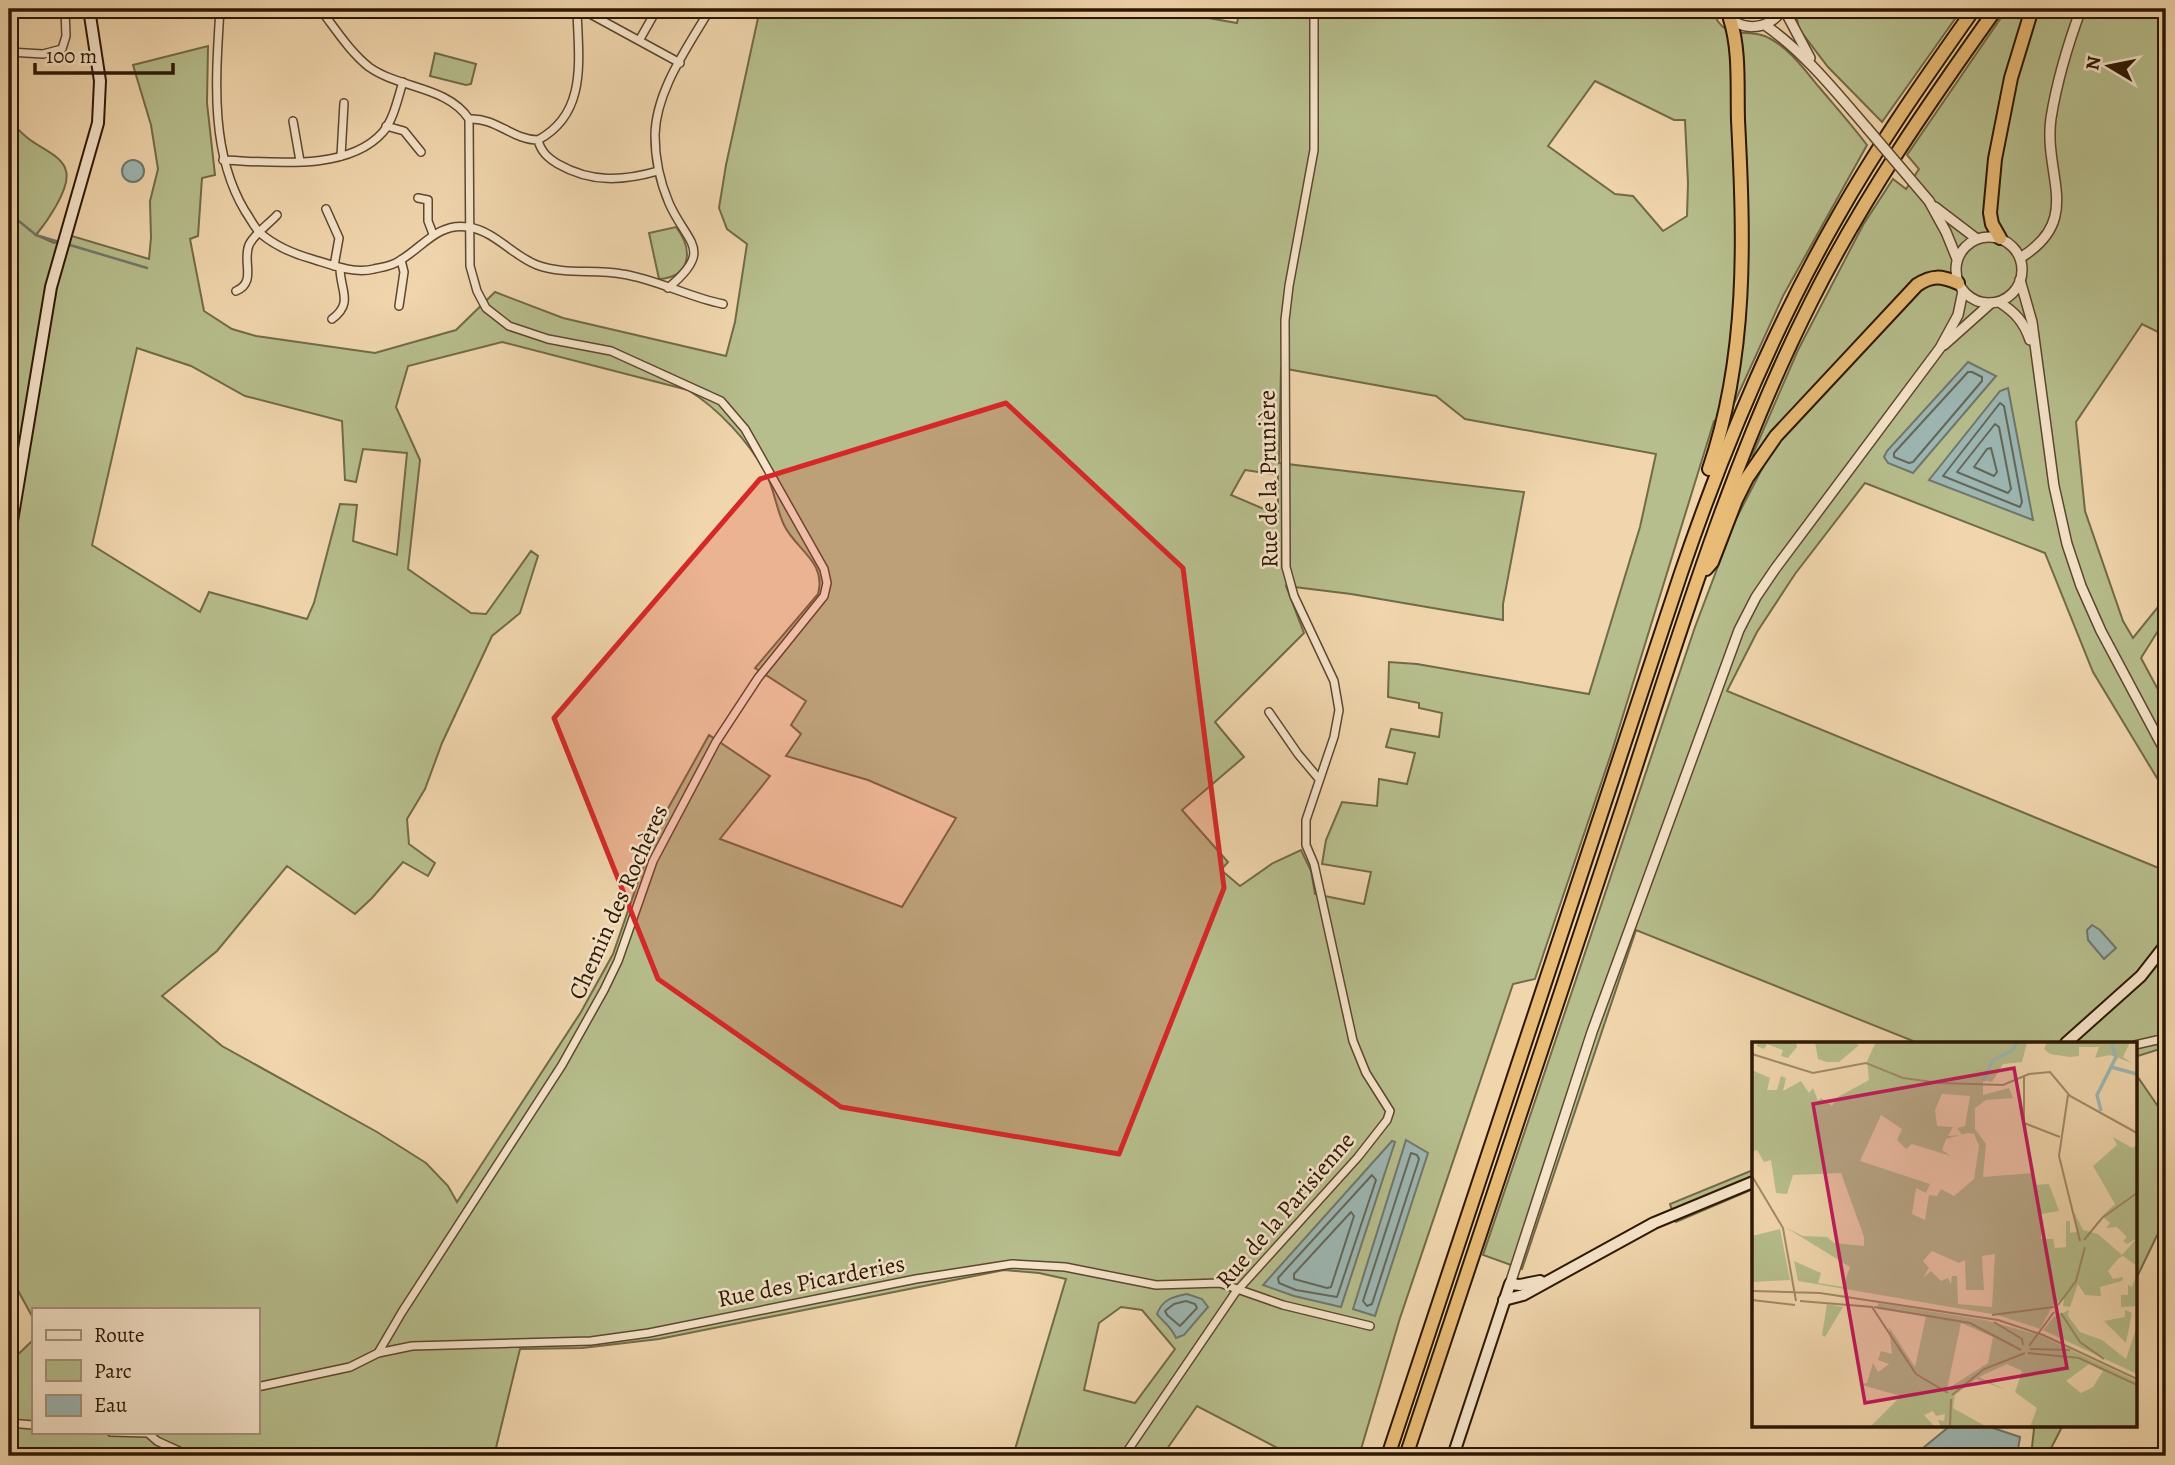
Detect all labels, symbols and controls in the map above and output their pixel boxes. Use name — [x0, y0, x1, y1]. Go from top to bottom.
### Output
scale bar — [35, 32, 173, 76]
north arrow — [2074, 32, 2144, 102]
text: 100 m — [46, 42, 97, 70]
text: N — [2079, 54, 2107, 72]
street label: Rue de la Prunière — [1250, 390, 1286, 568]
street label: Chemin des Rochères — [561, 799, 675, 1005]
inset map — [1752, 1042, 2136, 1426]
street label: Rue de la Parisienne — [1208, 1125, 1362, 1295]
street label: Rue des Picarderies — [715, 1247, 907, 1315]
legend — [32, 1308, 259, 1434]
text: Route — [94, 1321, 144, 1349]
text: Parc — [94, 1357, 132, 1385]
text: Eau — [94, 1391, 128, 1419]

